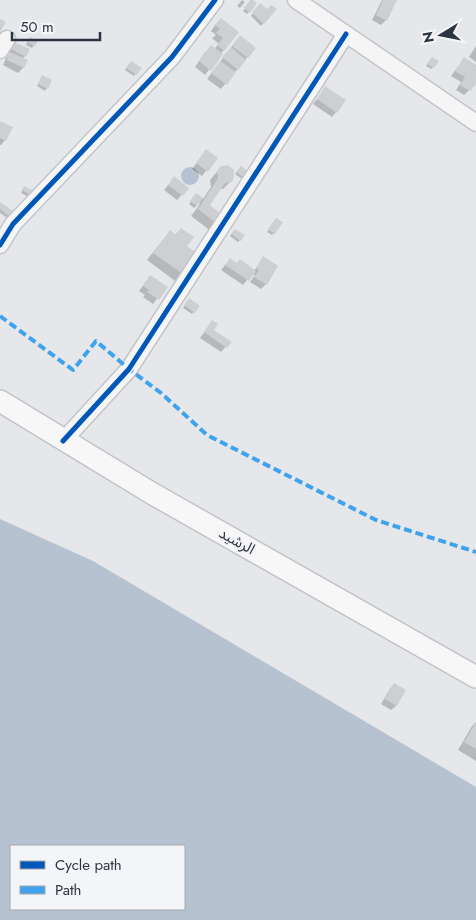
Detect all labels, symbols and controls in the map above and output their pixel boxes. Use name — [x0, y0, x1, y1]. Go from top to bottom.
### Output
scale bar — [12, 10, 100, 42]
north arrow — [416, 10, 466, 60]
text: 50 m — [20, 16, 54, 38]
text: N — [417, 30, 439, 44]
street label: الرشيد — [215, 522, 259, 560]
legend — [10, 845, 185, 910]
text: Cycle path — [55, 854, 122, 876]
text: Path — [55, 879, 81, 901]

